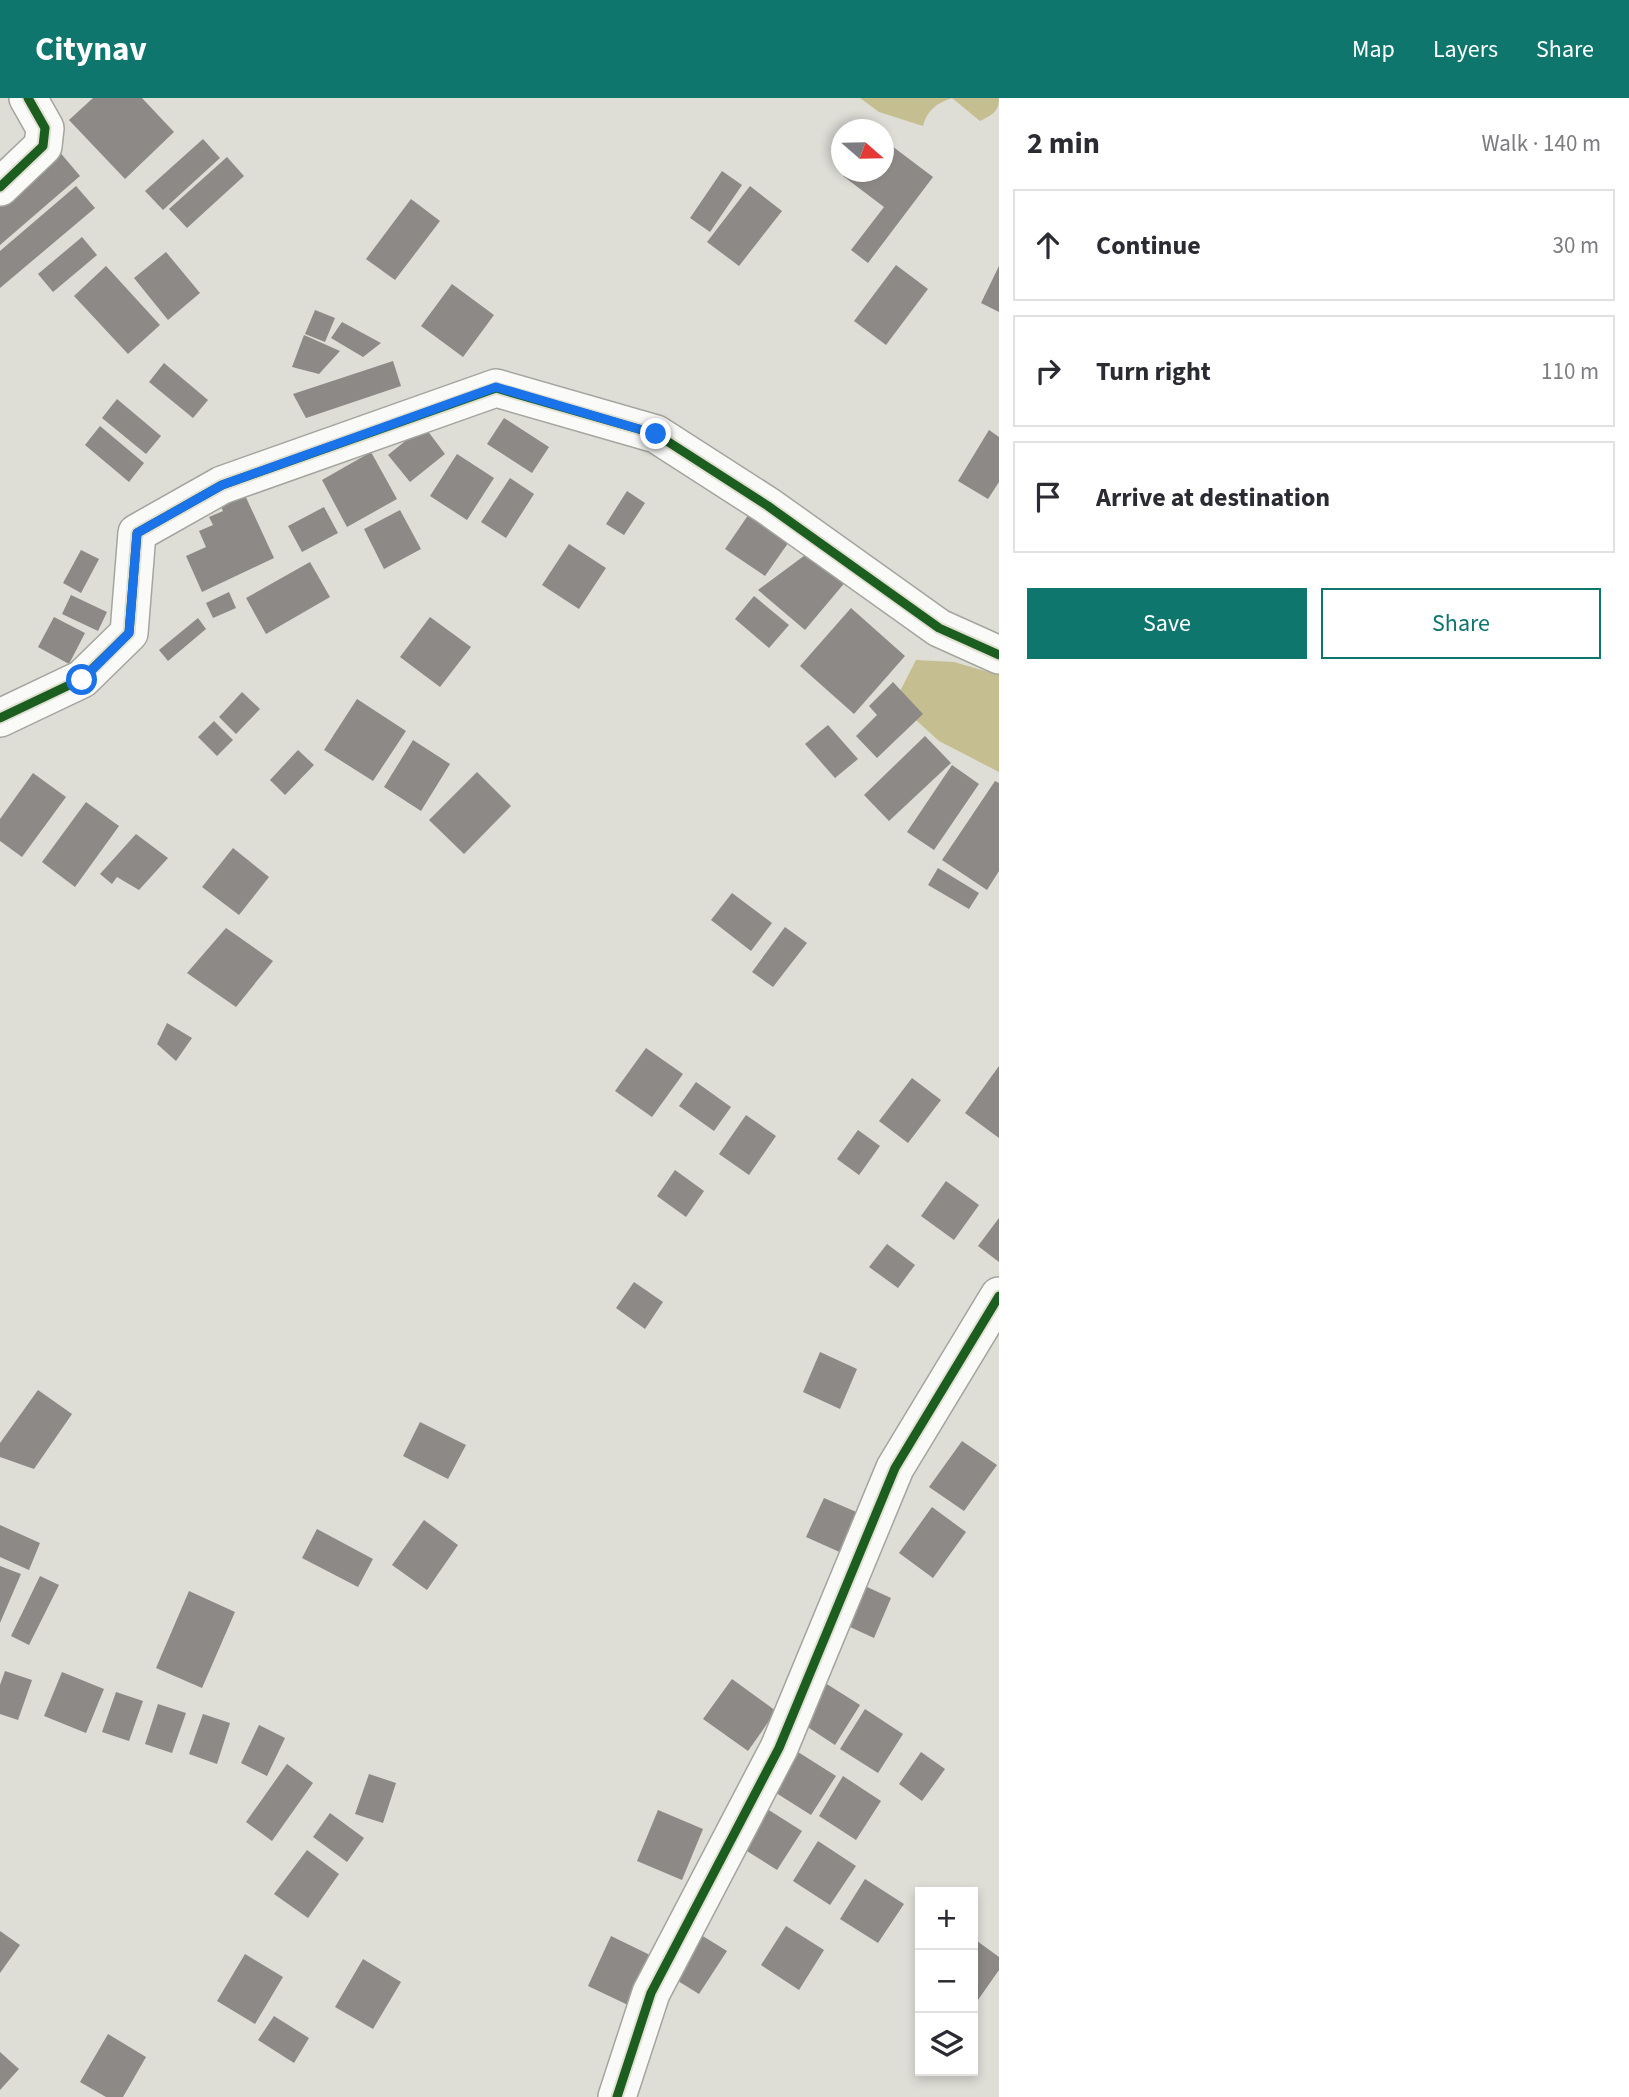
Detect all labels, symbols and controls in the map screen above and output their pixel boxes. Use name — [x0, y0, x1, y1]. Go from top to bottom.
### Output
text: Citynav — [35, 26, 147, 73]
text: Map — [1352, 32, 1395, 67]
text: Layers — [1433, 32, 1498, 67]
text: Share — [1536, 32, 1594, 67]
north arrow — [831, 119, 894, 182]
text: 2 min — [1027, 122, 1100, 165]
text: Walk · 140 m — [1482, 127, 1601, 160]
icon: ahead — [1029, 226, 1067, 264]
text: Continue — [1096, 227, 1201, 264]
text: 30 m — [1552, 229, 1599, 262]
icon: right — [1029, 352, 1067, 390]
text: Turn right — [1096, 353, 1211, 390]
text: 110 m — [1541, 355, 1599, 388]
route end — [640, 418, 671, 449]
icon: arrive — [1029, 478, 1067, 516]
text: Arrive at destination — [1096, 479, 1330, 516]
button: Save — [1027, 588, 1307, 659]
button: Share — [1321, 588, 1601, 659]
route start — [66, 664, 97, 695]
map controls — [915, 1887, 978, 2076]
button: + — [915, 1887, 978, 1950]
button: − — [915, 1950, 978, 2013]
button: layers — [915, 2013, 978, 2076]

